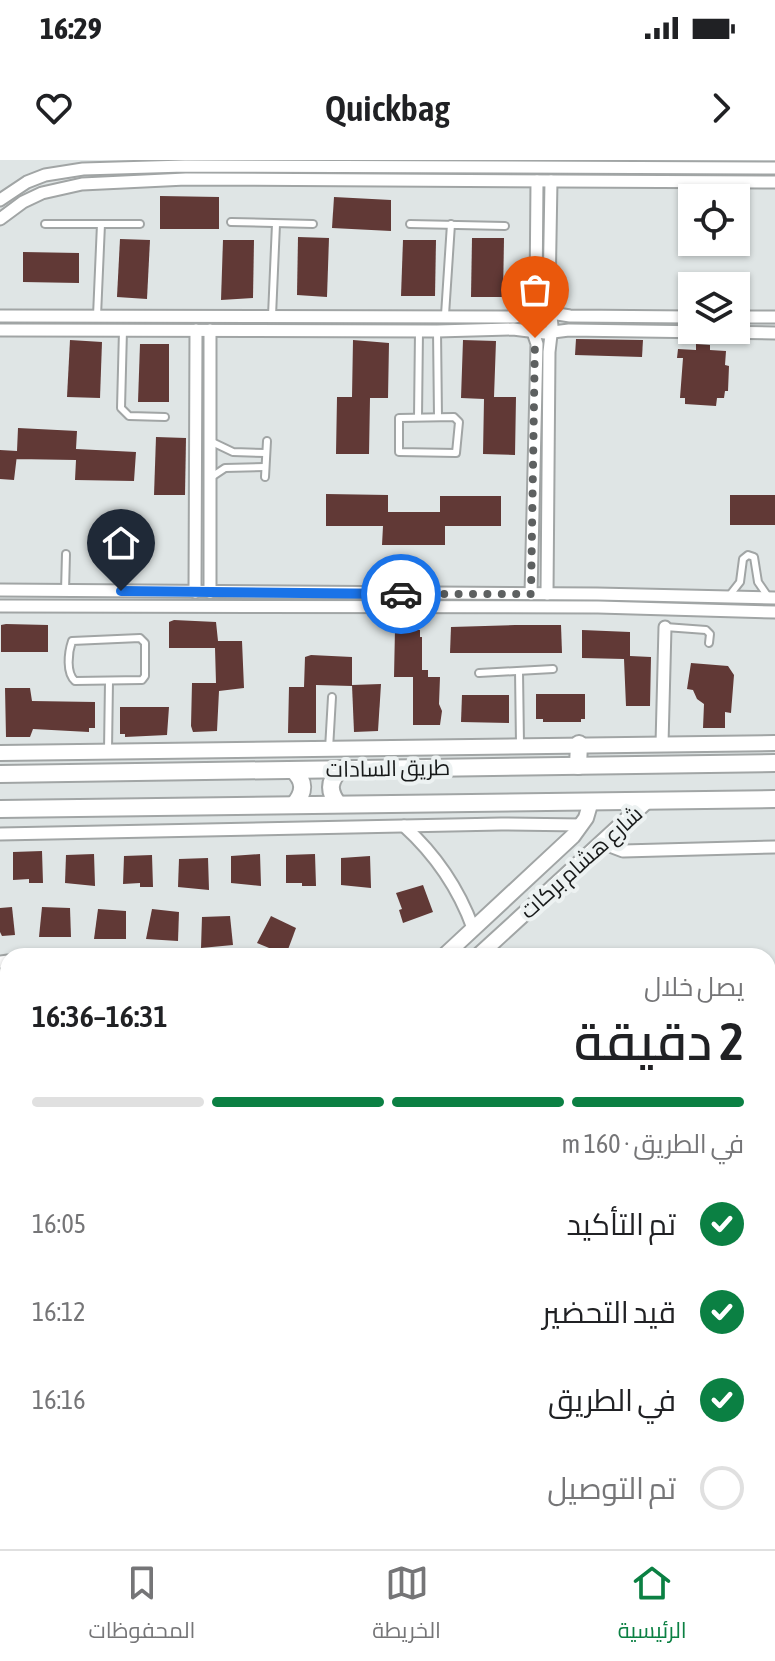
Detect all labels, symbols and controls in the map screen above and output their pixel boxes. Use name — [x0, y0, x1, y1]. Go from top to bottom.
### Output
text: 16:29 — [40, 11, 102, 45]
icon: heart — [32, 86, 76, 130]
icon: forward — [699, 86, 743, 130]
text: Quickbag — [325, 87, 450, 129]
map controls — [678, 184, 750, 344]
button: locate — [678, 184, 750, 256]
pin — [501, 256, 569, 338]
icon: bag — [513, 268, 557, 312]
button: layers — [678, 272, 750, 344]
pin — [87, 509, 155, 591]
icon: home — [99, 521, 143, 565]
courier — [361, 554, 441, 634]
icon: car — [379, 572, 423, 616]
street label: طريق السادات — [325, 754, 451, 783]
street label: شارع هشام بركات — [515, 800, 649, 926]
text: يصل خلال — [644, 972, 744, 1002]
text: 16:31–16:36 — [32, 999, 168, 1033]
text: 2 دقيقة — [574, 1011, 744, 1071]
text: في الطريق · 160 m — [561, 1129, 744, 1159]
icon: check — [700, 1202, 744, 1246]
text: تم التأكيد — [567, 1207, 676, 1241]
text: 16:05 — [32, 1209, 86, 1239]
icon: check — [700, 1290, 744, 1334]
text: قيد التحضير — [542, 1295, 676, 1329]
text: 16:12 — [32, 1297, 86, 1327]
icon: check — [700, 1378, 744, 1422]
text: في الطريق — [548, 1383, 676, 1417]
text: 16:16 — [32, 1385, 86, 1415]
text: تم التوصيل — [547, 1471, 676, 1505]
tab: المحفوظات — [88, 1561, 195, 1651]
tab: الخريطة — [372, 1561, 441, 1651]
tab: الرئيسية — [618, 1561, 687, 1651]

